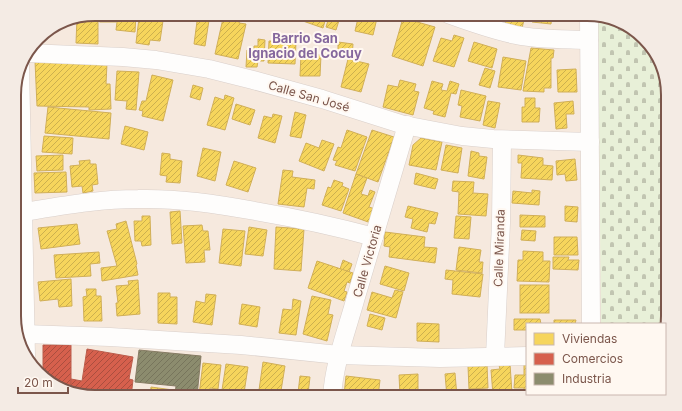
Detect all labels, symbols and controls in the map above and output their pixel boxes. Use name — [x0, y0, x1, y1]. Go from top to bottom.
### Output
district label: Barrio San Ignacio del Cocuy — [248, 30, 362, 61]
street label: Calle San José — [267, 77, 351, 115]
street label: Calle Miranda — [490, 209, 508, 287]
street label: Calle Victoria — [349, 223, 385, 299]
legend — [526, 323, 666, 395]
text: Viviendas — [562, 331, 617, 346]
text: Comercios — [562, 351, 623, 366]
scale bar — [18, 369, 68, 395]
text: Industria — [562, 371, 611, 386]
text: 20 m — [24, 375, 53, 390]

